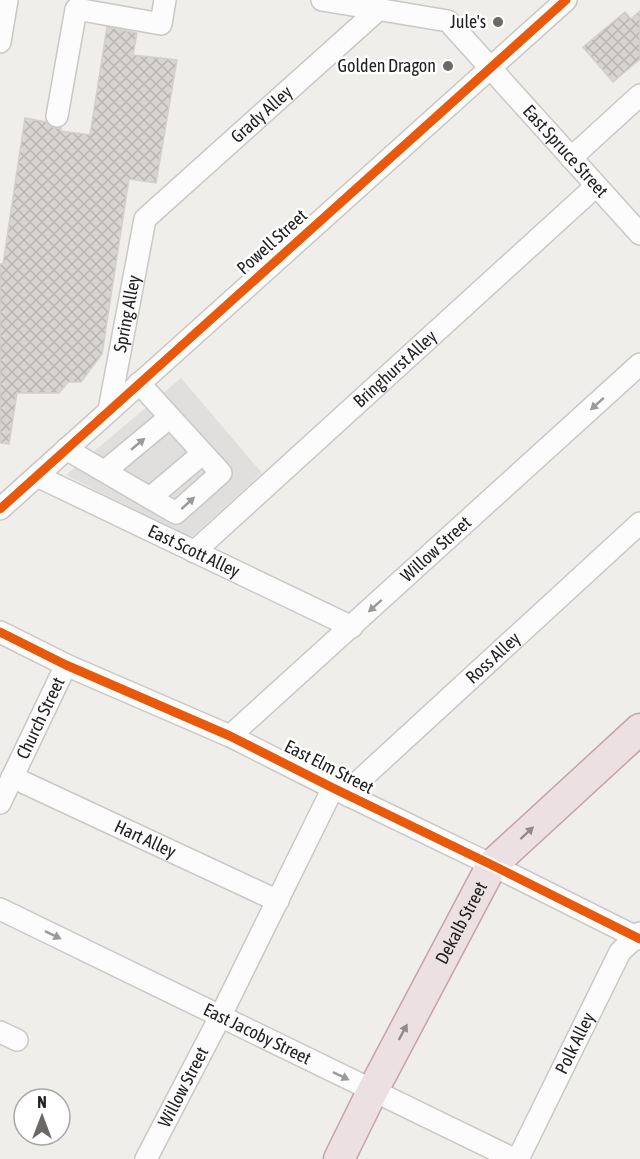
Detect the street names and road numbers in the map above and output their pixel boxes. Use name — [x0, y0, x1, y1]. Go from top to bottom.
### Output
street label: Grady Alley — [226, 81, 296, 147]
street label: East Spruce Street — [519, 100, 613, 201]
street label: Powell Street — [232, 205, 311, 279]
street label: Spring Alley — [109, 273, 144, 354]
street label: Bringhurst Alley — [349, 325, 441, 412]
street label: Willow Street — [396, 512, 475, 586]
street label: East Scott Alley — [145, 520, 243, 582]
street label: Ross Alley — [461, 627, 524, 688]
street label: Church Street — [12, 674, 69, 762]
street label: East Elm Street — [281, 735, 377, 798]
street label: Hart Alley — [111, 815, 179, 862]
street label: Dekalb Street — [431, 878, 491, 967]
street label: East Jacoby Street — [200, 999, 315, 1069]
street label: Polk Alley — [551, 1009, 599, 1077]
street label: Willow Street — [153, 1043, 213, 1131]

